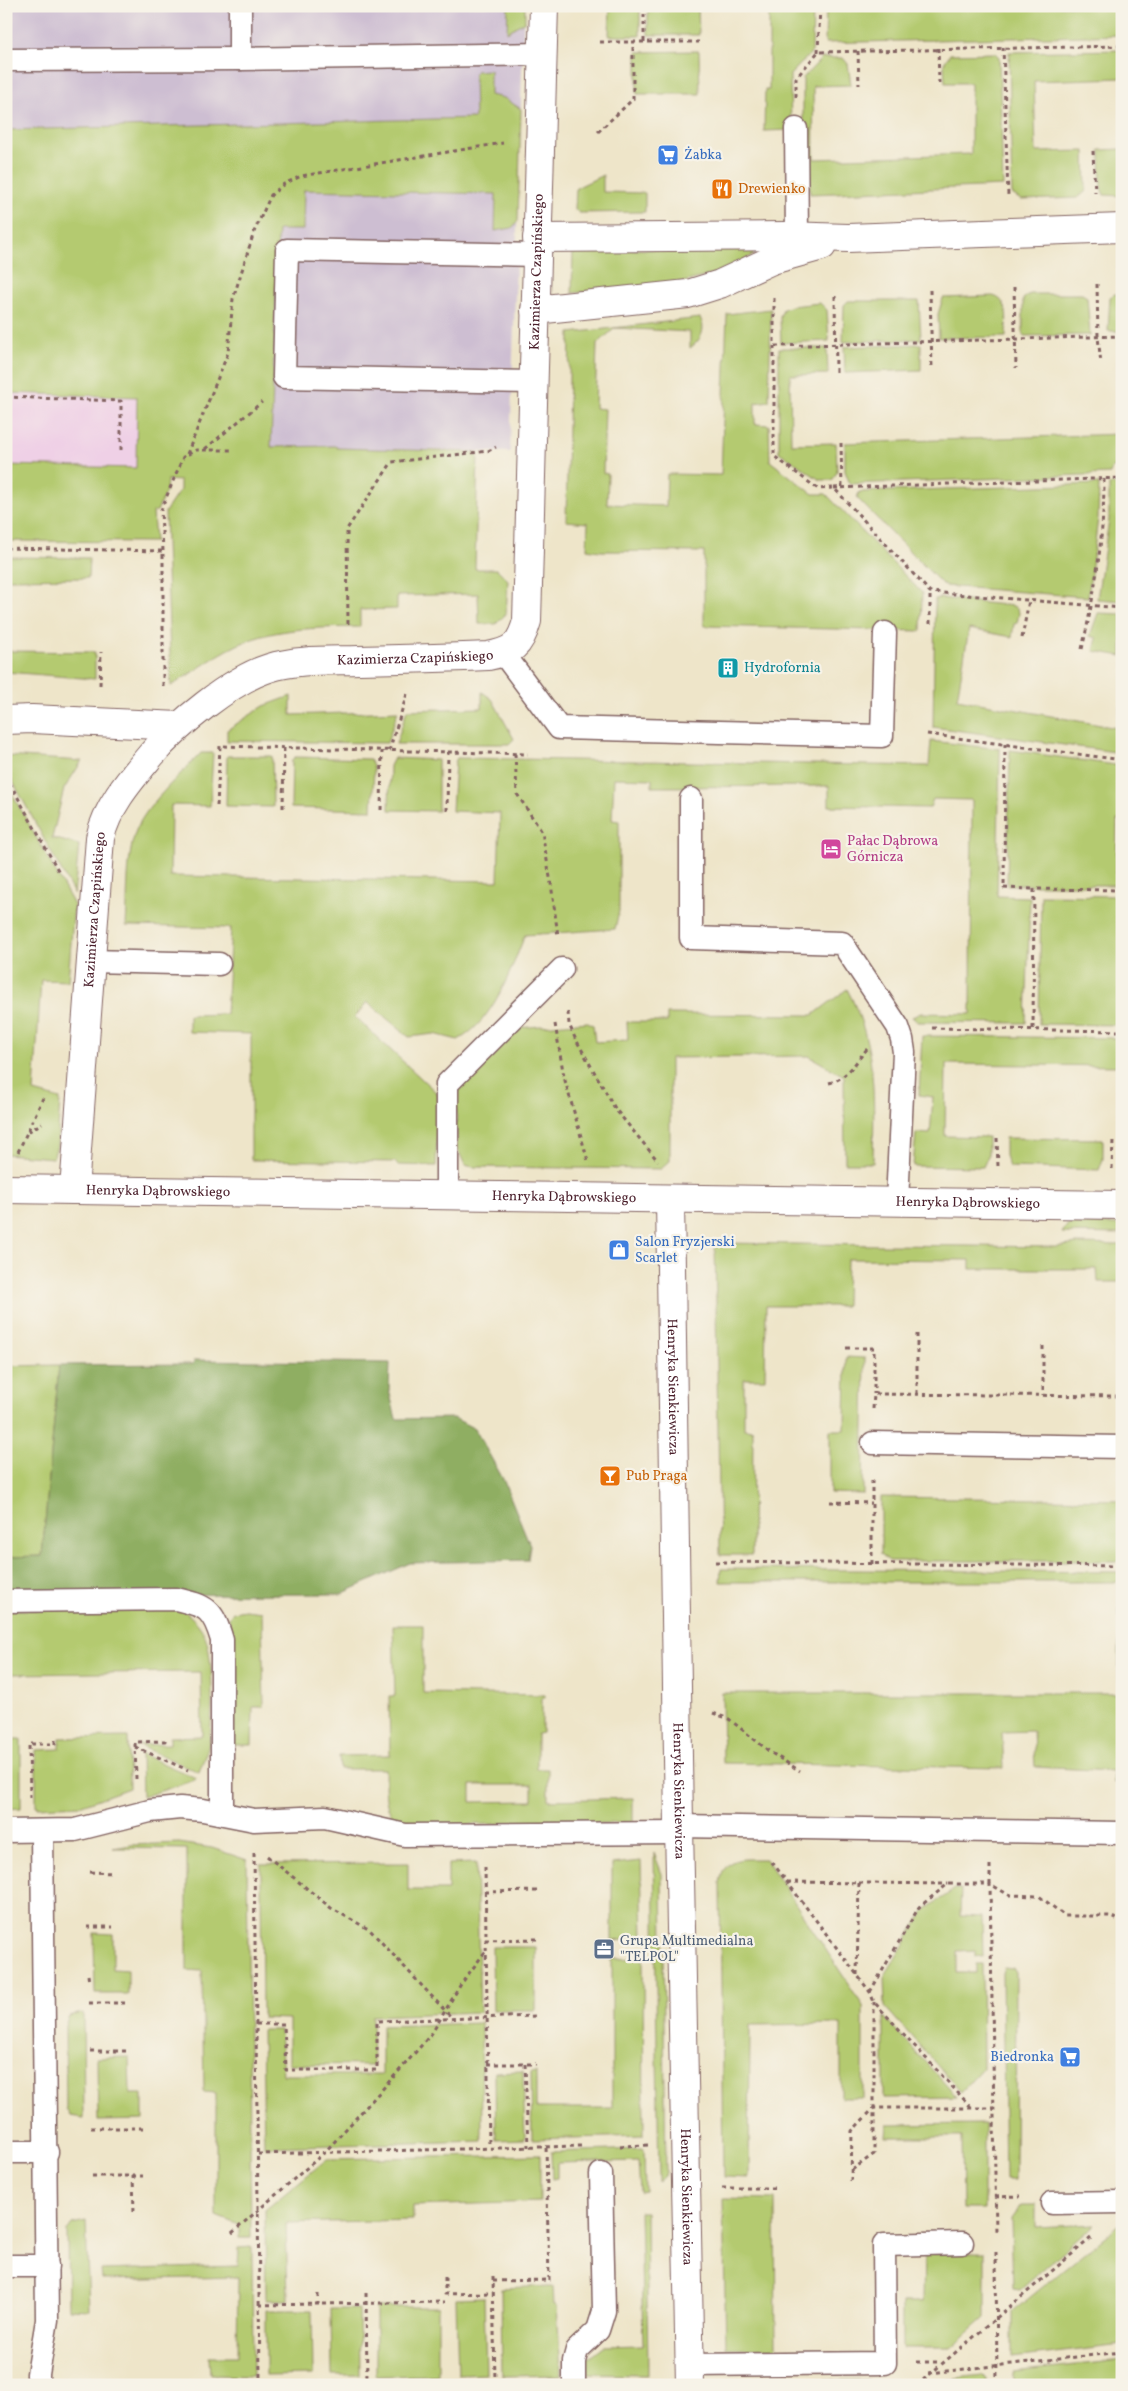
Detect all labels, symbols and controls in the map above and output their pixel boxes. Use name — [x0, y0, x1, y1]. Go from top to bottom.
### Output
supermarket icon: Żabka — [656, 143, 680, 167]
place label: Żabka — [684, 146, 722, 165]
restaurant icon: Drewienko — [710, 177, 734, 201]
place label: Drewienko — [738, 180, 806, 199]
street label: Kazimierza Czapińskiego — [525, 193, 548, 350]
street label: Kazimierza Czapińskiego — [337, 646, 495, 670]
building icon: Hydrofornia — [716, 656, 740, 680]
place label: Hydrofornia — [744, 659, 821, 678]
street label: Kazimierza Czapińskiego — [79, 830, 111, 989]
place label: Pałac Dąbrowa Górnicza — [847, 832, 938, 867]
hotel icon: Pałac Dąbrowa Górnicza — [819, 837, 843, 861]
street label: Henryka Dąbrowskiego — [86, 1181, 230, 1202]
street label: Henryka Dąbrowskiego — [492, 1186, 636, 1208]
street label: Henryka Dąbrowskiego — [896, 1192, 1040, 1213]
place label: Salon Fryzjerski Scarlet — [635, 1233, 735, 1268]
shop icon: Salon Fryzjerski Scarlet — [607, 1238, 631, 1262]
street label: Henryka Sienkiewicza — [662, 1318, 683, 1456]
bar icon: Pub Praga — [598, 1464, 622, 1488]
place label: Pub Praga — [626, 1467, 688, 1486]
street label: Henryka Sienkiewicza — [668, 1722, 689, 1860]
place label: Grupa Multimedialna "TELPOL" — [620, 1932, 753, 1967]
office icon: Grupa Multimedialna "TELPOL" — [592, 1937, 616, 1961]
supermarket icon: Biedronka — [1058, 2045, 1082, 2069]
place label: Biedronka — [990, 2048, 1054, 2067]
street label: Henryka Sienkiewicza — [675, 2128, 697, 2266]

